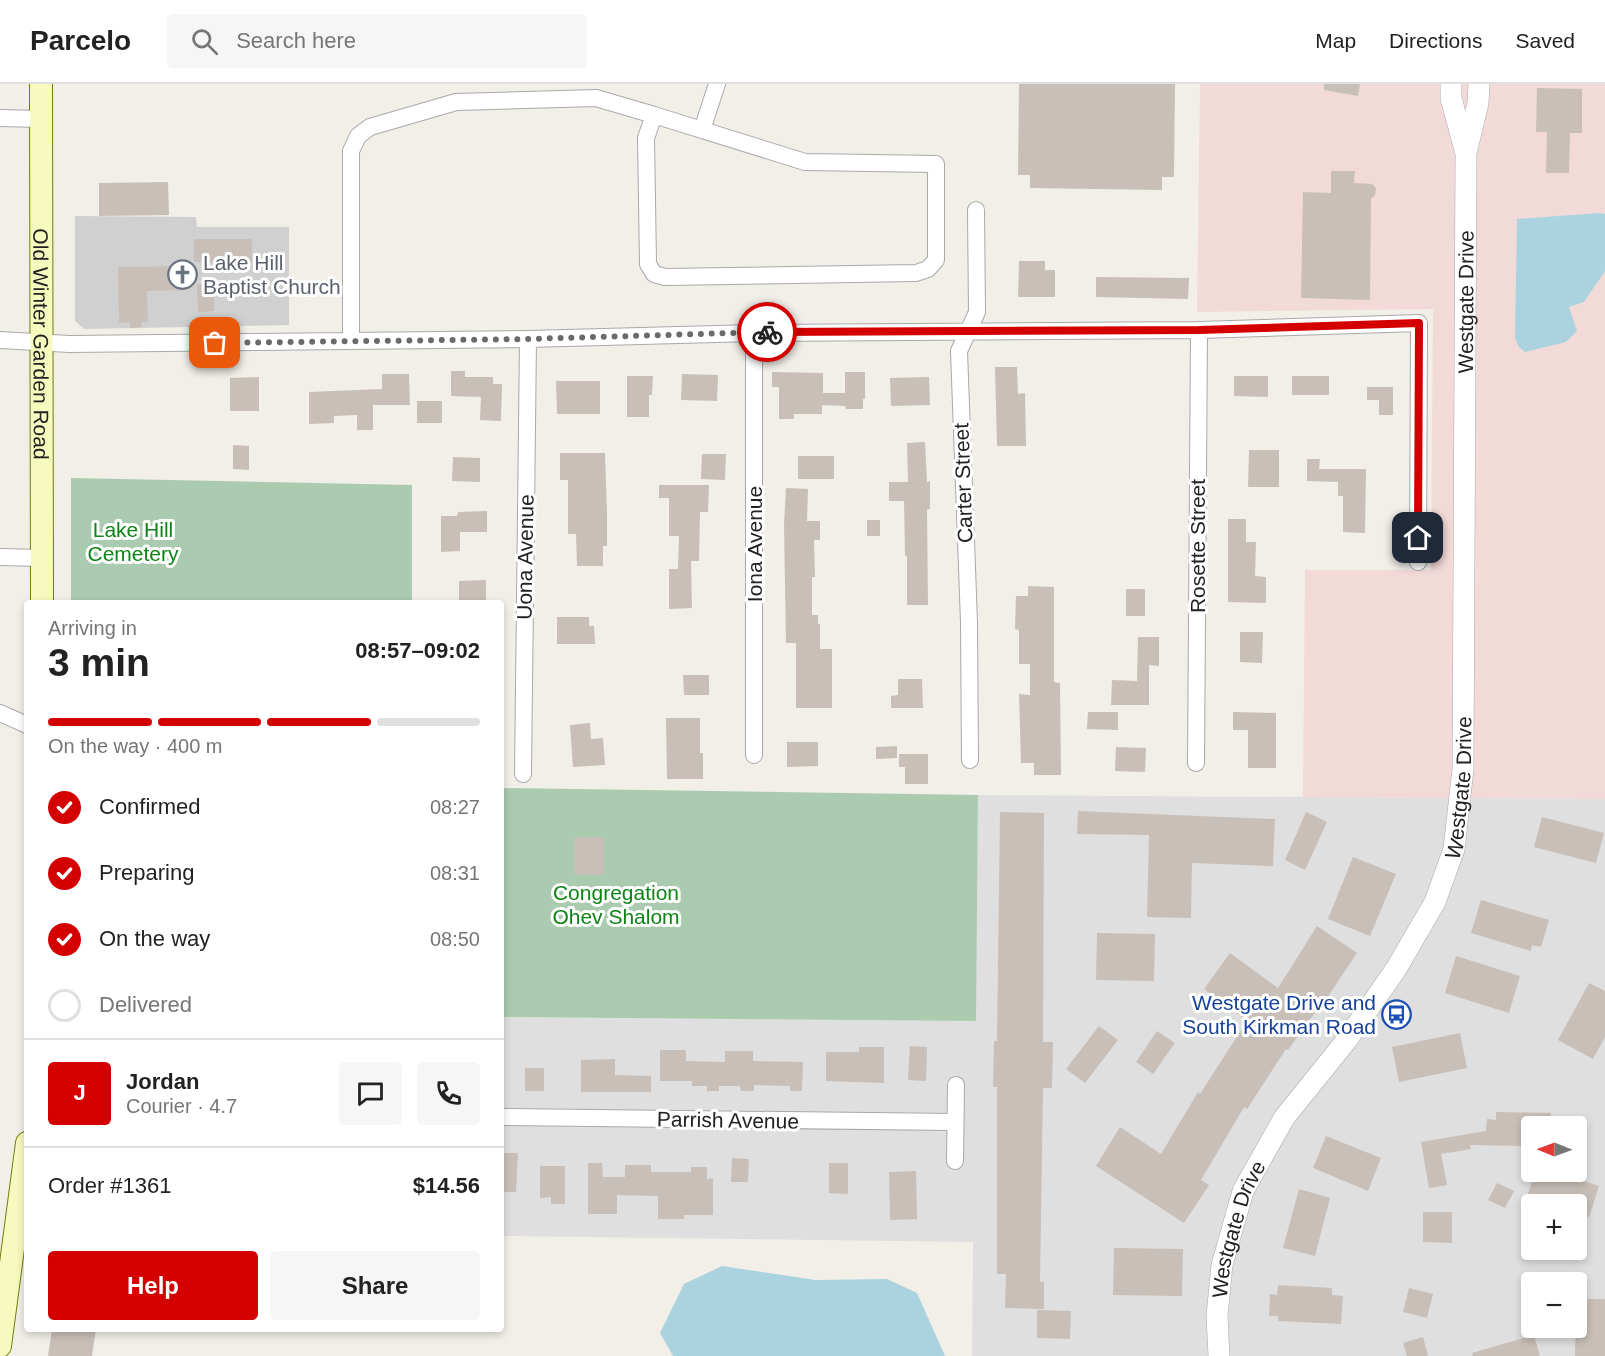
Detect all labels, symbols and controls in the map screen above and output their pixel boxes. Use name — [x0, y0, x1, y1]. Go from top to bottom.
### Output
search box — [167, 14, 587, 68]
text: Parcelo — [30, 25, 131, 56]
icon: search — [188, 25, 221, 58]
text: Search here — [236, 28, 356, 53]
text: Map — [1315, 29, 1356, 52]
text: Directions — [1389, 29, 1482, 52]
text: Saved — [1515, 29, 1575, 52]
street label: Old Winter Garden Road — [30, 228, 53, 460]
street label: Westgate Drive — [1453, 230, 1477, 373]
place label: Lake Hill Baptist Church — [203, 251, 341, 298]
church icon: Lake Hill Baptist Church — [166, 258, 198, 290]
courier — [737, 302, 797, 362]
icon: bike — [751, 316, 784, 349]
pin — [189, 317, 240, 368]
icon: bag — [198, 326, 231, 359]
street label: Carter Street — [949, 422, 977, 543]
street label: Rosette Street — [1186, 479, 1209, 613]
street label: Iona Avenue — [743, 486, 766, 602]
street label: Uona Avenue — [512, 494, 538, 620]
pin — [1392, 512, 1443, 563]
park label: Lake Hill Cemetery — [87, 518, 179, 565]
icon: home — [1401, 521, 1434, 554]
text: Arriving in — [48, 617, 137, 639]
text: 08:57–09:02 — [355, 638, 480, 663]
text: 3 min — [48, 641, 150, 684]
street label: Westgate Drive — [1440, 716, 1475, 862]
text: On the way · 400 m — [48, 735, 223, 757]
icon: check — [48, 791, 81, 824]
text: Confirmed — [99, 794, 200, 819]
text: 08:27 — [430, 796, 480, 818]
icon: check — [48, 857, 81, 890]
text: Preparing — [99, 860, 194, 885]
text: 08:31 — [430, 862, 480, 884]
park label: Congregation Ohev Shalom — [552, 881, 680, 928]
icon: check — [48, 923, 81, 956]
text: On the way — [99, 926, 210, 951]
text: 08:50 — [430, 928, 480, 950]
place label: Westgate Drive and South Kirkman Road — [1182, 991, 1376, 1038]
text: Delivered — [99, 992, 192, 1017]
bus stop icon: Westgate Drive and South Kirkman Road — [1381, 998, 1413, 1030]
button: chat — [339, 1062, 402, 1125]
button: phone — [417, 1062, 480, 1125]
text: Jordan — [126, 1069, 199, 1094]
text: J — [73, 1080, 86, 1105]
text: Courier · 4.7 — [126, 1095, 237, 1117]
street label: Parrish Avenue — [657, 1107, 799, 1133]
north arrow — [1521, 1116, 1587, 1182]
map controls — [1521, 1116, 1587, 1338]
street label: Westgate Drive — [1207, 1156, 1269, 1299]
text: Order #1361 — [48, 1173, 172, 1198]
text: $14.56 — [413, 1173, 480, 1198]
button: + — [1521, 1194, 1587, 1260]
button: Help — [48, 1251, 258, 1320]
button: Share — [270, 1251, 480, 1320]
button: − — [1521, 1272, 1587, 1338]

